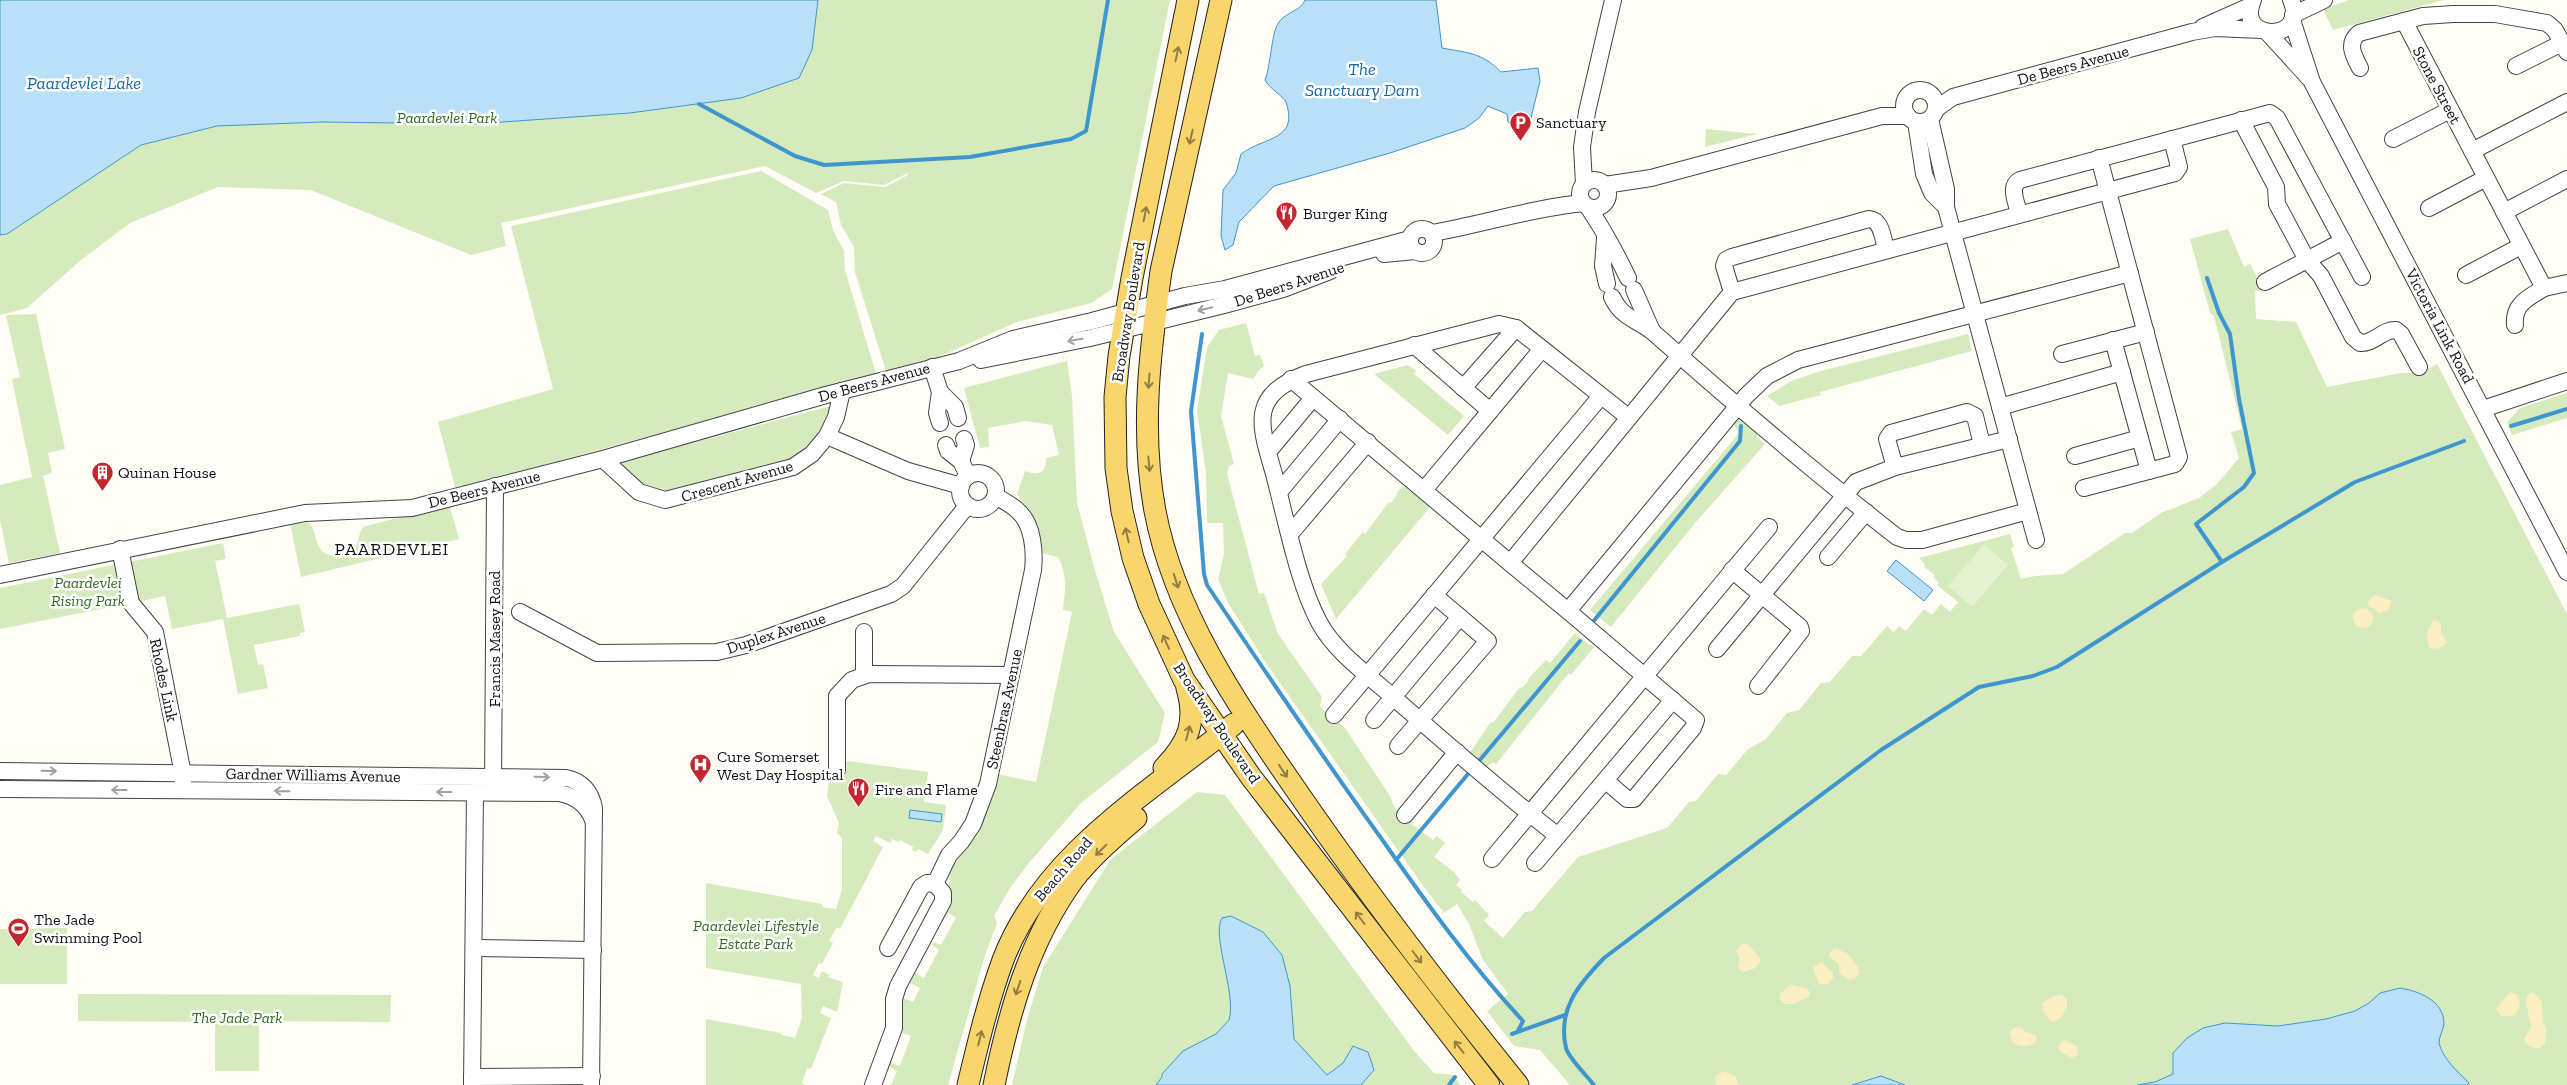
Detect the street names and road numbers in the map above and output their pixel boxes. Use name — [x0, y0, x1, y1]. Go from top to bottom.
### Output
street label: De Beers Avenue — [2015, 41, 2131, 89]
street label: Stone Street — [2409, 43, 2465, 127]
street label: Broadway Boulevard — [1108, 240, 1149, 383]
street label: De Beers Avenue — [1232, 257, 1346, 311]
street label: Victoria Link Road — [2401, 264, 2478, 387]
street label: De Beers Avenue — [816, 358, 932, 406]
street label: Crescent Avenue — [679, 456, 795, 506]
street label: De Beers Avenue — [426, 466, 542, 512]
street label: Francis Masey Road — [485, 570, 504, 707]
street label: Duplex Avenue — [724, 608, 828, 658]
street label: Rhodes Link — [146, 637, 182, 724]
street label: Steenbras Avenue — [982, 647, 1026, 771]
street label: Broadway Boulevard — [1169, 659, 1265, 787]
street label: Gardner Williams Avenue — [225, 764, 401, 786]
street label: Beach Road — [1030, 833, 1096, 905]

